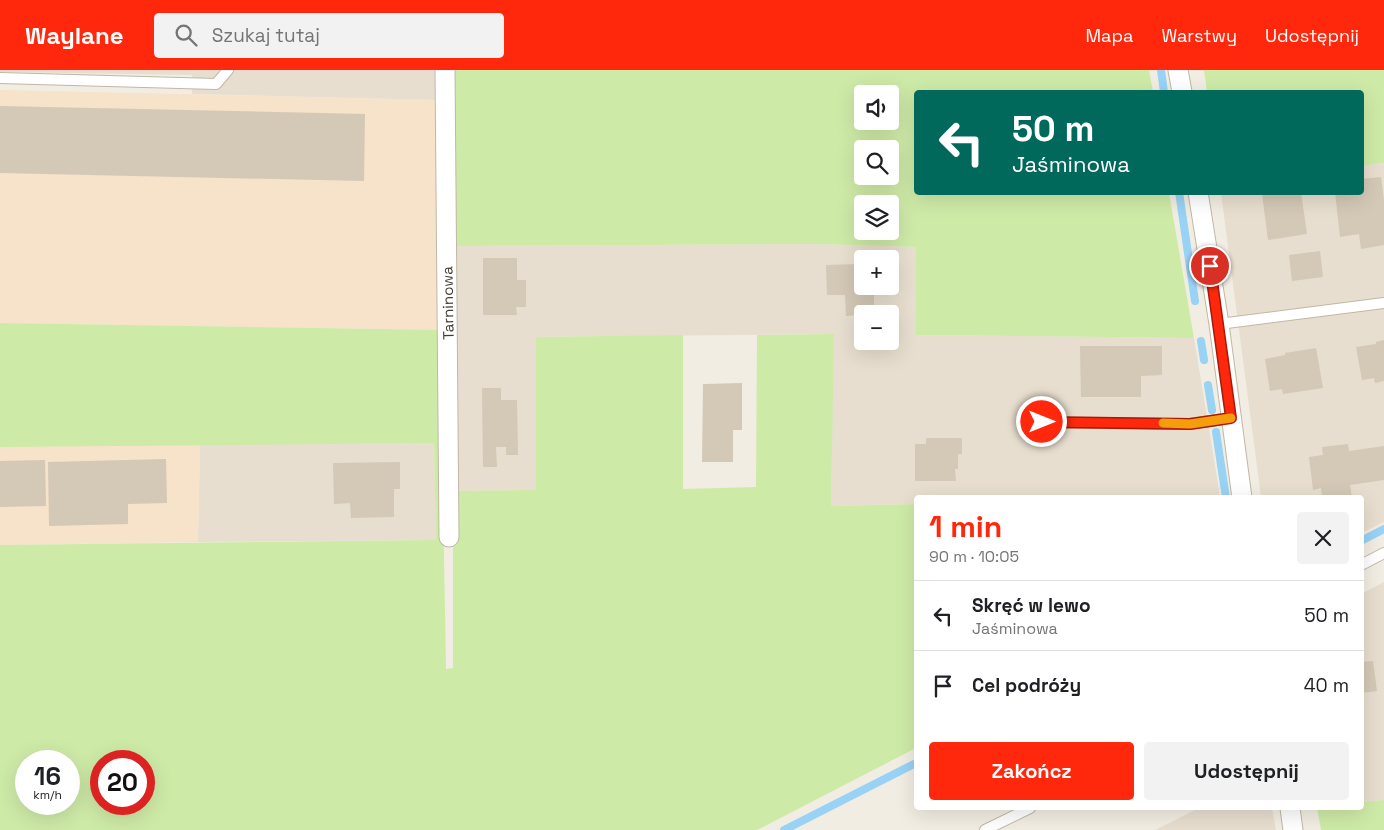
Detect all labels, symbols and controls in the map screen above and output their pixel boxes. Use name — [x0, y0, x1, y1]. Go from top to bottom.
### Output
search box — [154, 13, 504, 58]
text: Waylane — [25, 20, 124, 51]
icon: search — [172, 21, 200, 49]
text: Szukaj tutaj — [212, 23, 320, 48]
text: Mapa — [1086, 24, 1133, 47]
text: Warstwy — [1161, 24, 1237, 47]
text: Udostępnij — [1265, 24, 1359, 47]
map controls — [854, 85, 899, 350]
button: sound — [854, 85, 899, 130]
text: 50 m — [1012, 107, 1094, 151]
icon: left — [929, 110, 994, 175]
button: search — [854, 140, 899, 185]
text: Jaśminowa — [1012, 150, 1130, 178]
button: layers — [854, 195, 899, 240]
pin — [1189, 245, 1231, 287]
button: + — [854, 250, 899, 295]
icon: arrive — [1196, 252, 1224, 280]
street label: Tarninowa — [437, 266, 458, 340]
button: − — [854, 305, 899, 350]
position arrow — [1015, 395, 1067, 447]
text: 1 min — [929, 507, 1002, 546]
button: close — [1297, 512, 1349, 564]
text: 90 m · 10:05 — [929, 546, 1019, 567]
text: Skręć w lewo — [972, 593, 1091, 618]
icon: left — [929, 602, 957, 630]
text: 50 m — [1304, 603, 1349, 628]
text: Jaśminowa — [972, 618, 1058, 639]
icon: arrive — [929, 672, 957, 700]
text: Cel podróży — [972, 673, 1081, 698]
text: 40 m — [1304, 673, 1349, 698]
button: Zakończ — [929, 742, 1134, 800]
button: Udostępnij — [1144, 742, 1349, 800]
speed limit sign: 20 — [90, 750, 155, 815]
text: 16 — [34, 760, 61, 792]
text: km/h — [33, 787, 62, 803]

